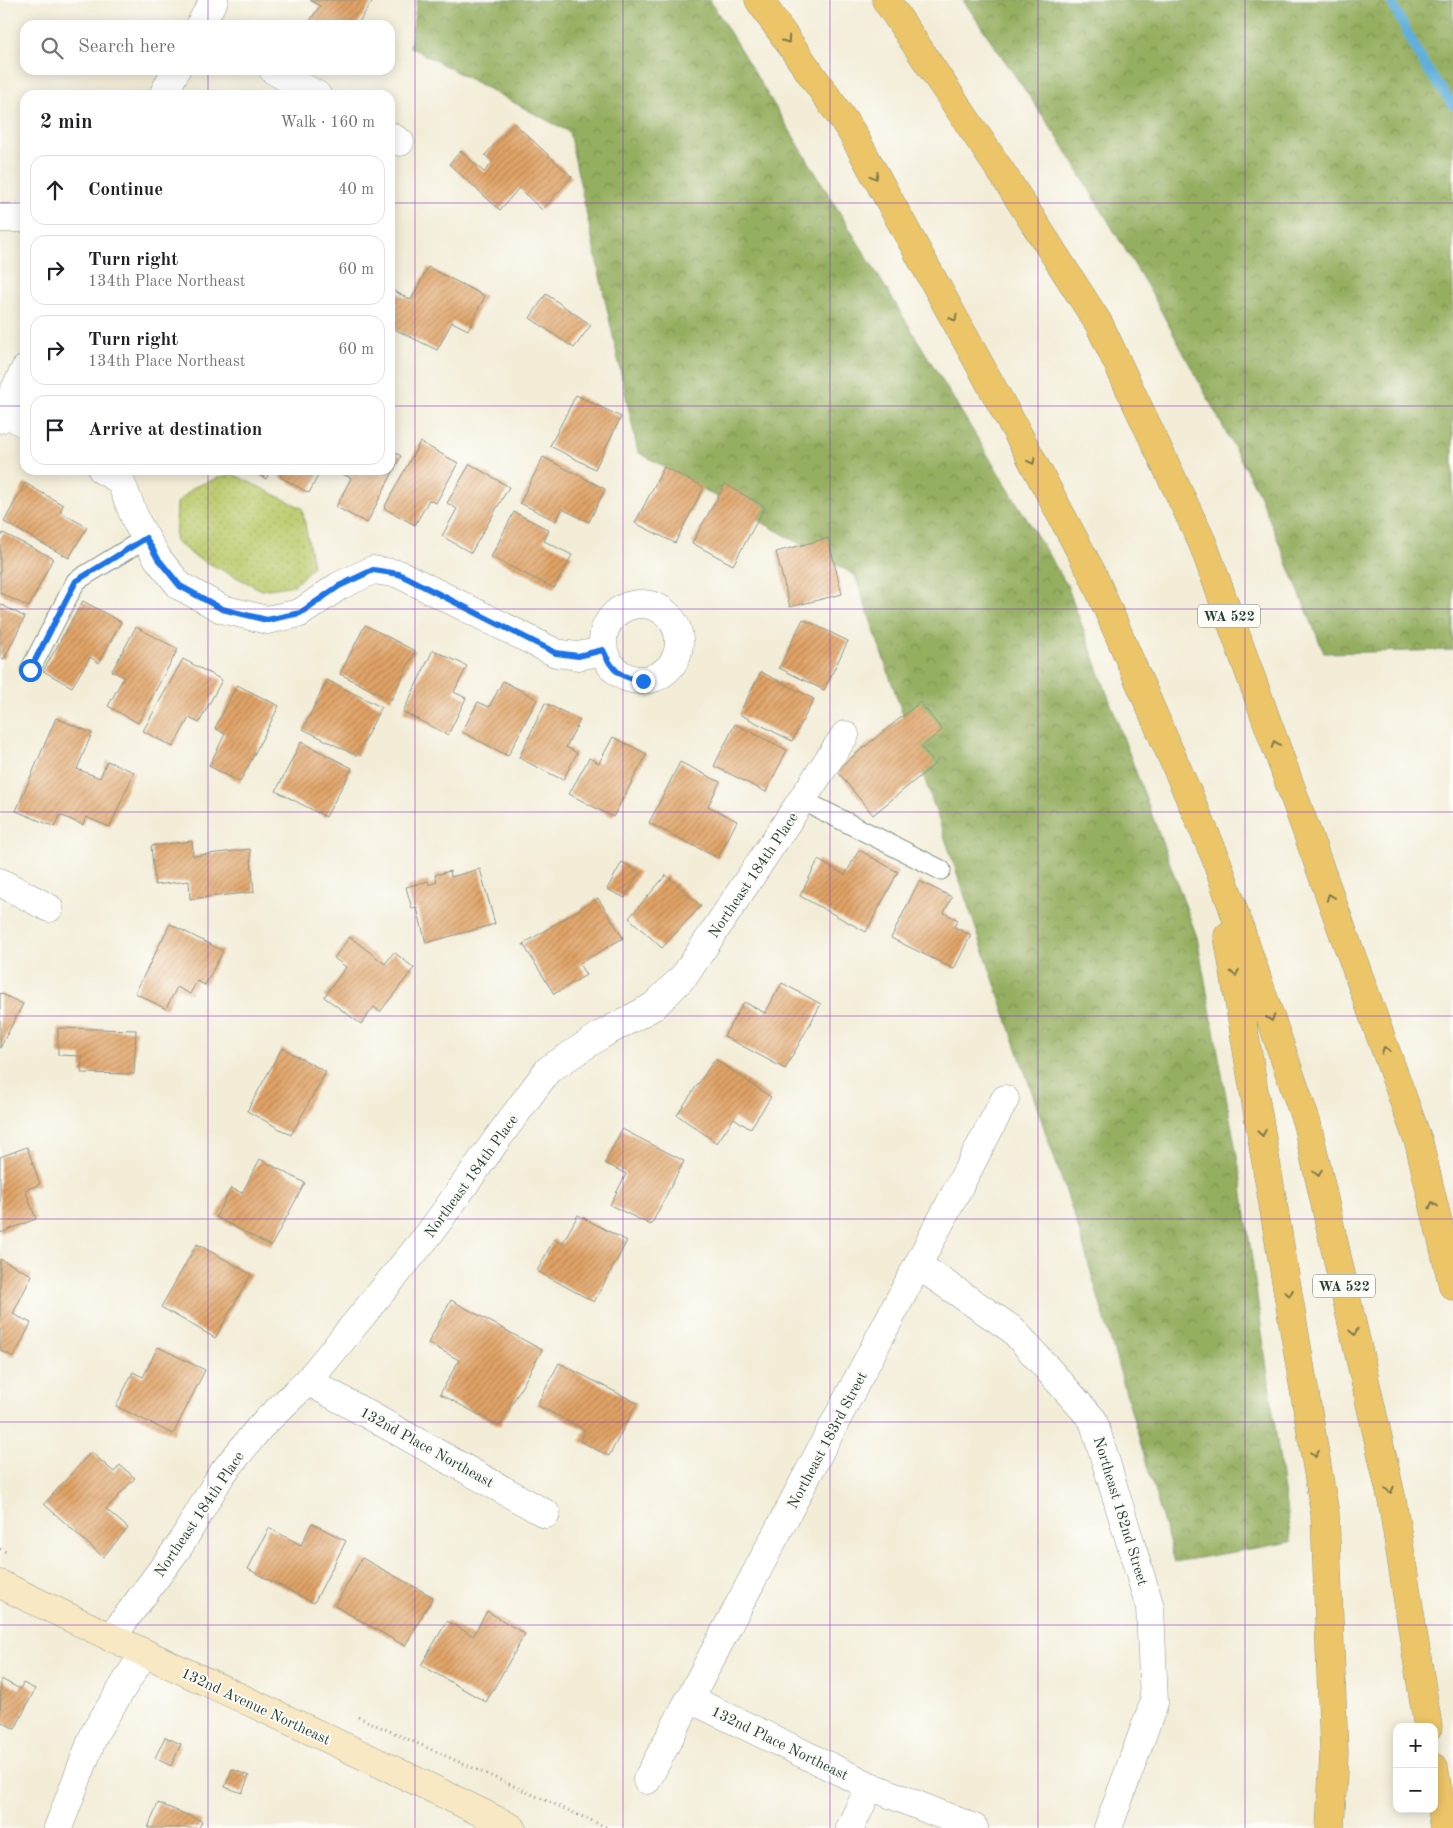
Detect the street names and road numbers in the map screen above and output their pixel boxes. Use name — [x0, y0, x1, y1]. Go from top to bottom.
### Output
road number: WA 522 — [1198, 604, 1260, 628]
street label: Northeast 184th Place — [707, 810, 802, 941]
street label: Northeast 184th Place — [423, 1113, 522, 1241]
road number: WA 522 — [1313, 1274, 1375, 1298]
street label: Northeast 183rd Street — [786, 1370, 871, 1512]
street label: 132nd Place Northeast — [357, 1405, 496, 1491]
street label: Northeast 182nd Street — [1090, 1435, 1149, 1588]
street label: Northeast 184th Place — [153, 1449, 248, 1580]
street label: 132nd Avenue Northeast — [178, 1666, 332, 1749]
street label: 132nd Place Northeast — [709, 1705, 850, 1784]

